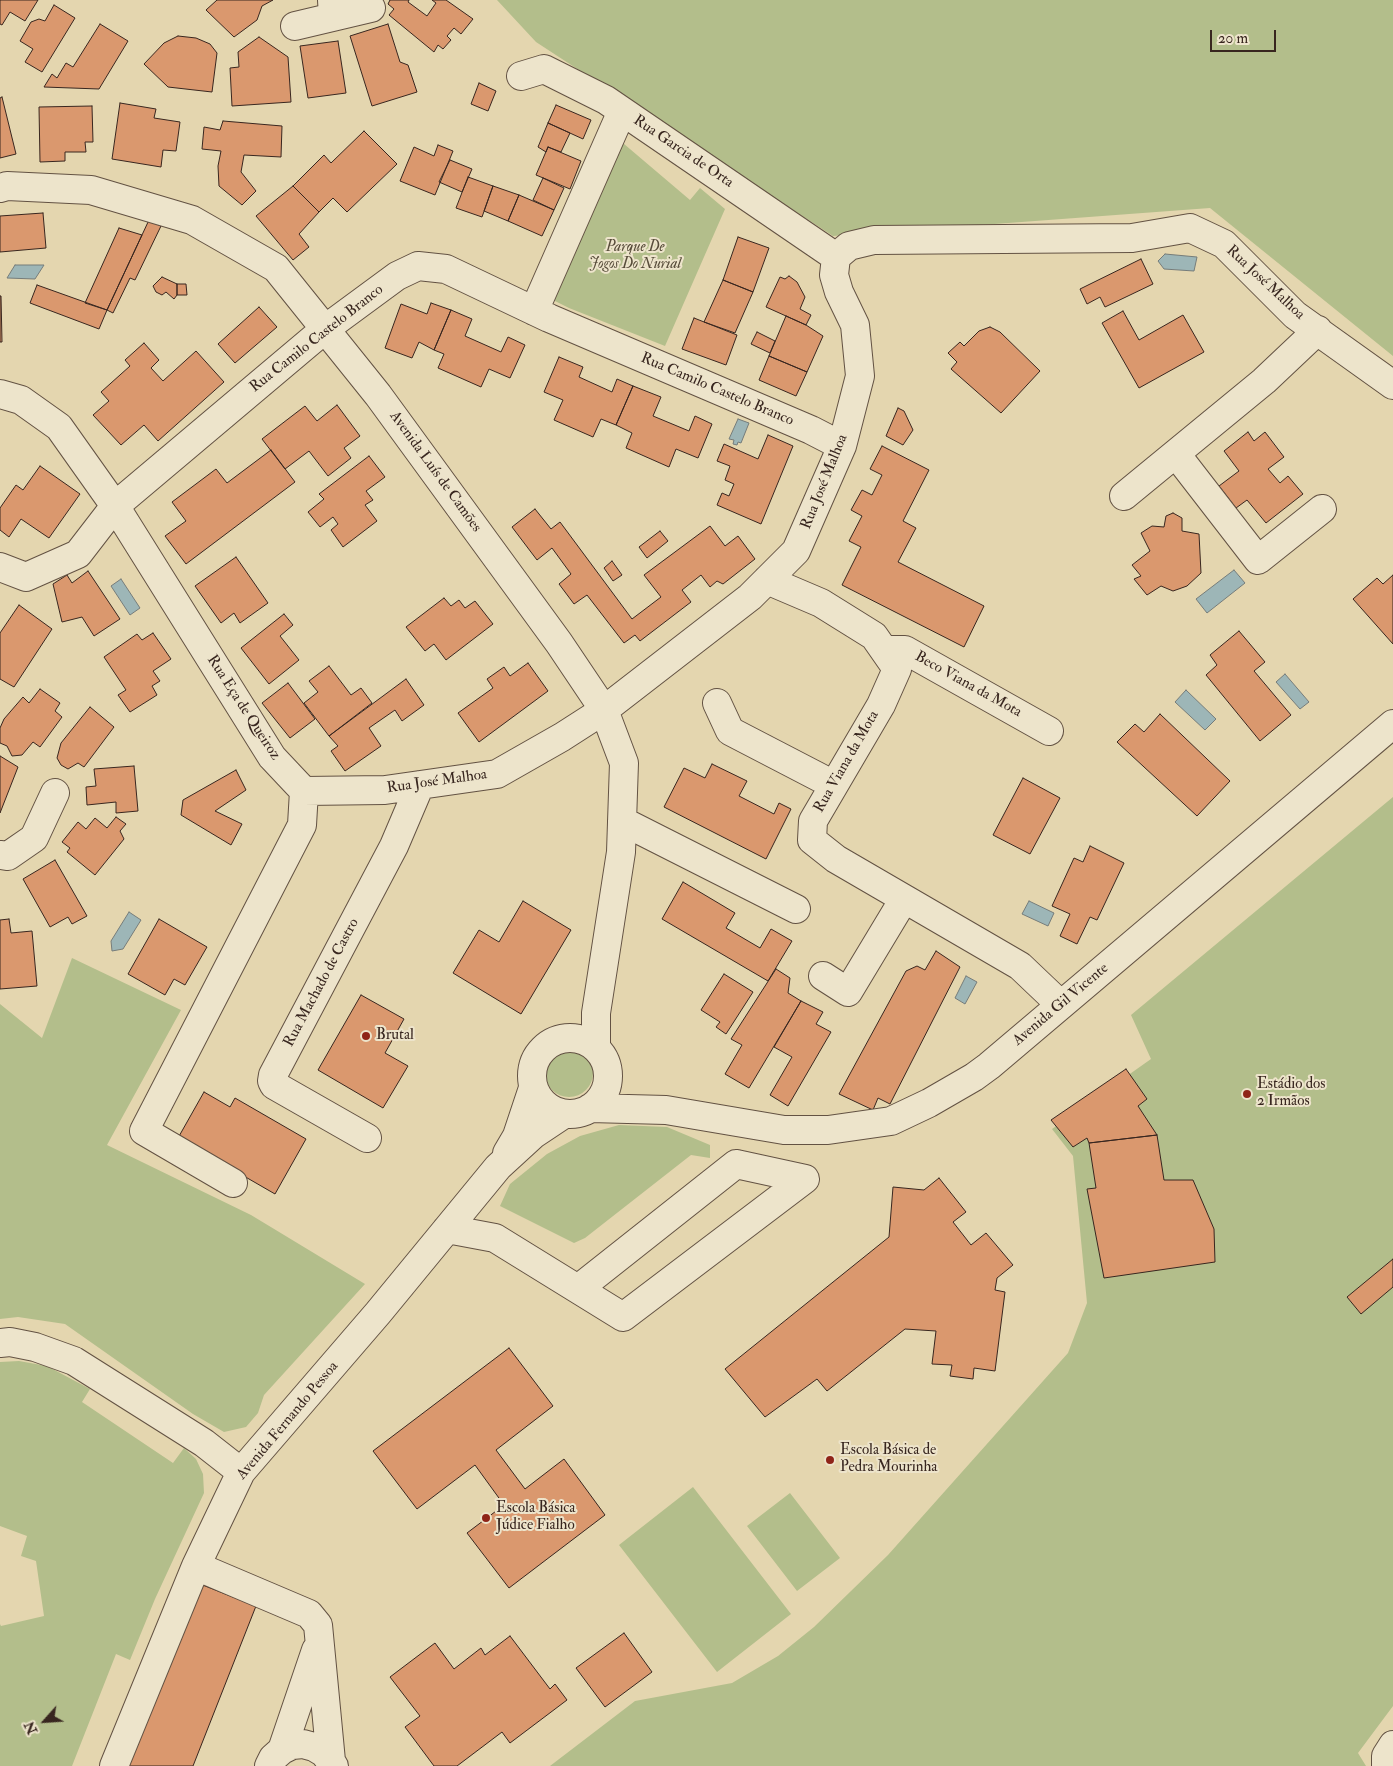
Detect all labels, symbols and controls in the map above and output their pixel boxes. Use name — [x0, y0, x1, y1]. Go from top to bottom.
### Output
scale bar — [1213, 20, 1279, 52]
text: 20 m — [1218, 29, 1248, 48]
street label: Rua Garcia de Orta — [629, 112, 737, 192]
park label: Parque De Jogos Do Nurial — [589, 239, 681, 274]
street label: Rua José Malhoa — [1222, 242, 1308, 324]
street label: Rua Camilo Castelo Branco — [247, 281, 387, 397]
street label: Rua Camilo Castelo Branco — [638, 350, 796, 430]
street label: Avenida Luís de Camões — [385, 408, 485, 536]
street label: Rua José Malhoa — [798, 432, 852, 532]
street label: Beco Viana da Mota — [911, 648, 1025, 722]
street label: Rua Eça de Queiroz — [202, 652, 284, 764]
street label: Rua Viana da Mota — [811, 708, 883, 816]
street label: Rua José Malhoa — [386, 766, 488, 798]
street label: Rua Machado de Castro — [281, 916, 363, 1050]
street label: Avenida Gil Vicente — [1010, 960, 1112, 1050]
place label: Brutal — [376, 1027, 414, 1045]
marker: Brutal — [360, 1030, 372, 1042]
place label: Estádio dos 2 Irmãos — [1257, 1076, 1325, 1111]
marker: Estádio dos 2 Irmãos — [1241, 1088, 1253, 1100]
street label: Avenida Fernando Pessoa — [233, 1358, 343, 1484]
place label: Escola Básica de Pedra Mourinha — [840, 1442, 938, 1477]
marker: Escola Básica de Pedra Mourinha — [824, 1454, 836, 1466]
place label: Escola Básica Júdice Fialho — [496, 1500, 576, 1535]
marker: Escola Básica Júdice Fialho — [480, 1512, 492, 1524]
north arrow — [20, 1696, 70, 1746]
text: N — [21, 1718, 41, 1737]

